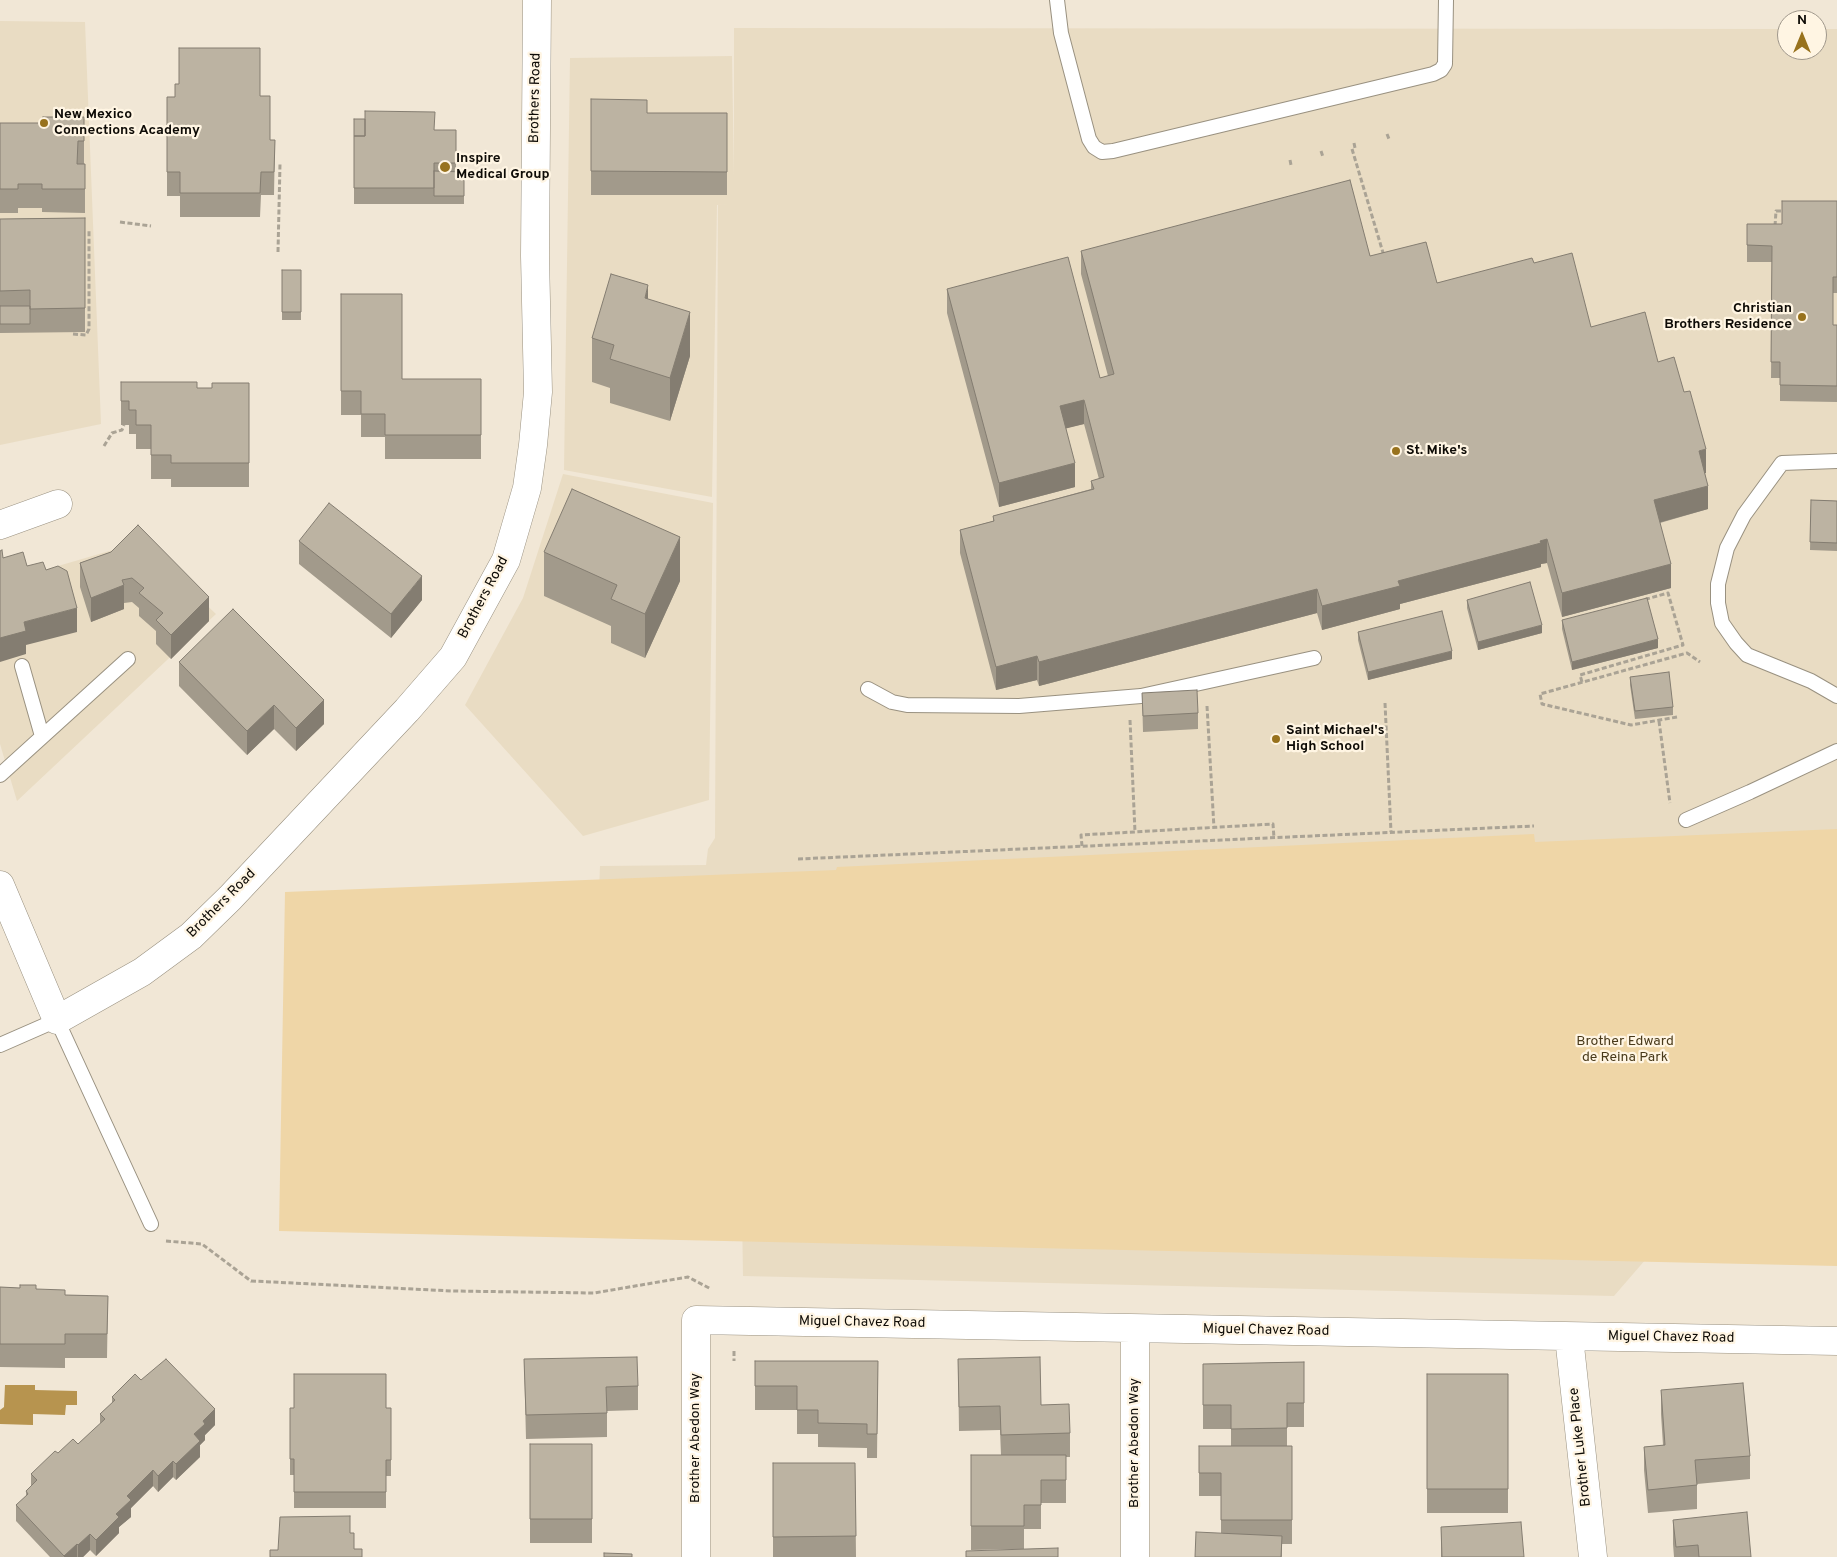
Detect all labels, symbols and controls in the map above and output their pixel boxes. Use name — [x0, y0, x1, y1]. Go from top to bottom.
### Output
north arrow — [1777, 10, 1827, 60]
text: N — [1797, 12, 1807, 29]
street label: Brothers Road — [527, 53, 545, 143]
place label: New Mexico Connections Academy — [54, 107, 200, 140]
marker: New Mexico Connections Academy — [38, 117, 50, 129]
place label: Inspire Medical Group — [456, 151, 550, 184]
marker: Inspire Medical Group — [438, 160, 452, 174]
place label: Christian Brothers Residence — [1664, 301, 1792, 334]
marker: Christian Brothers Residence — [1796, 311, 1808, 323]
place label: St. Mike's — [1406, 443, 1467, 459]
marker: St. Mike's — [1390, 445, 1402, 457]
street label: Brothers Road — [455, 554, 513, 642]
place label: Saint Michael's High School — [1286, 723, 1385, 756]
marker: Saint Michael's High School — [1270, 733, 1282, 745]
street label: Brothers Road — [184, 866, 260, 942]
park label: Brother Edward de Reina Park — [1576, 1034, 1674, 1066]
street label: Miguel Chavez Road — [799, 1313, 925, 1333]
street label: Miguel Chavez Road — [1203, 1321, 1329, 1341]
street label: Miguel Chavez Road — [1608, 1328, 1734, 1348]
street label: Brother Abedon Way — [688, 1373, 704, 1503]
street label: Brother Abedon Way — [1127, 1378, 1143, 1508]
street label: Brother Luke Place — [1566, 1387, 1596, 1507]

